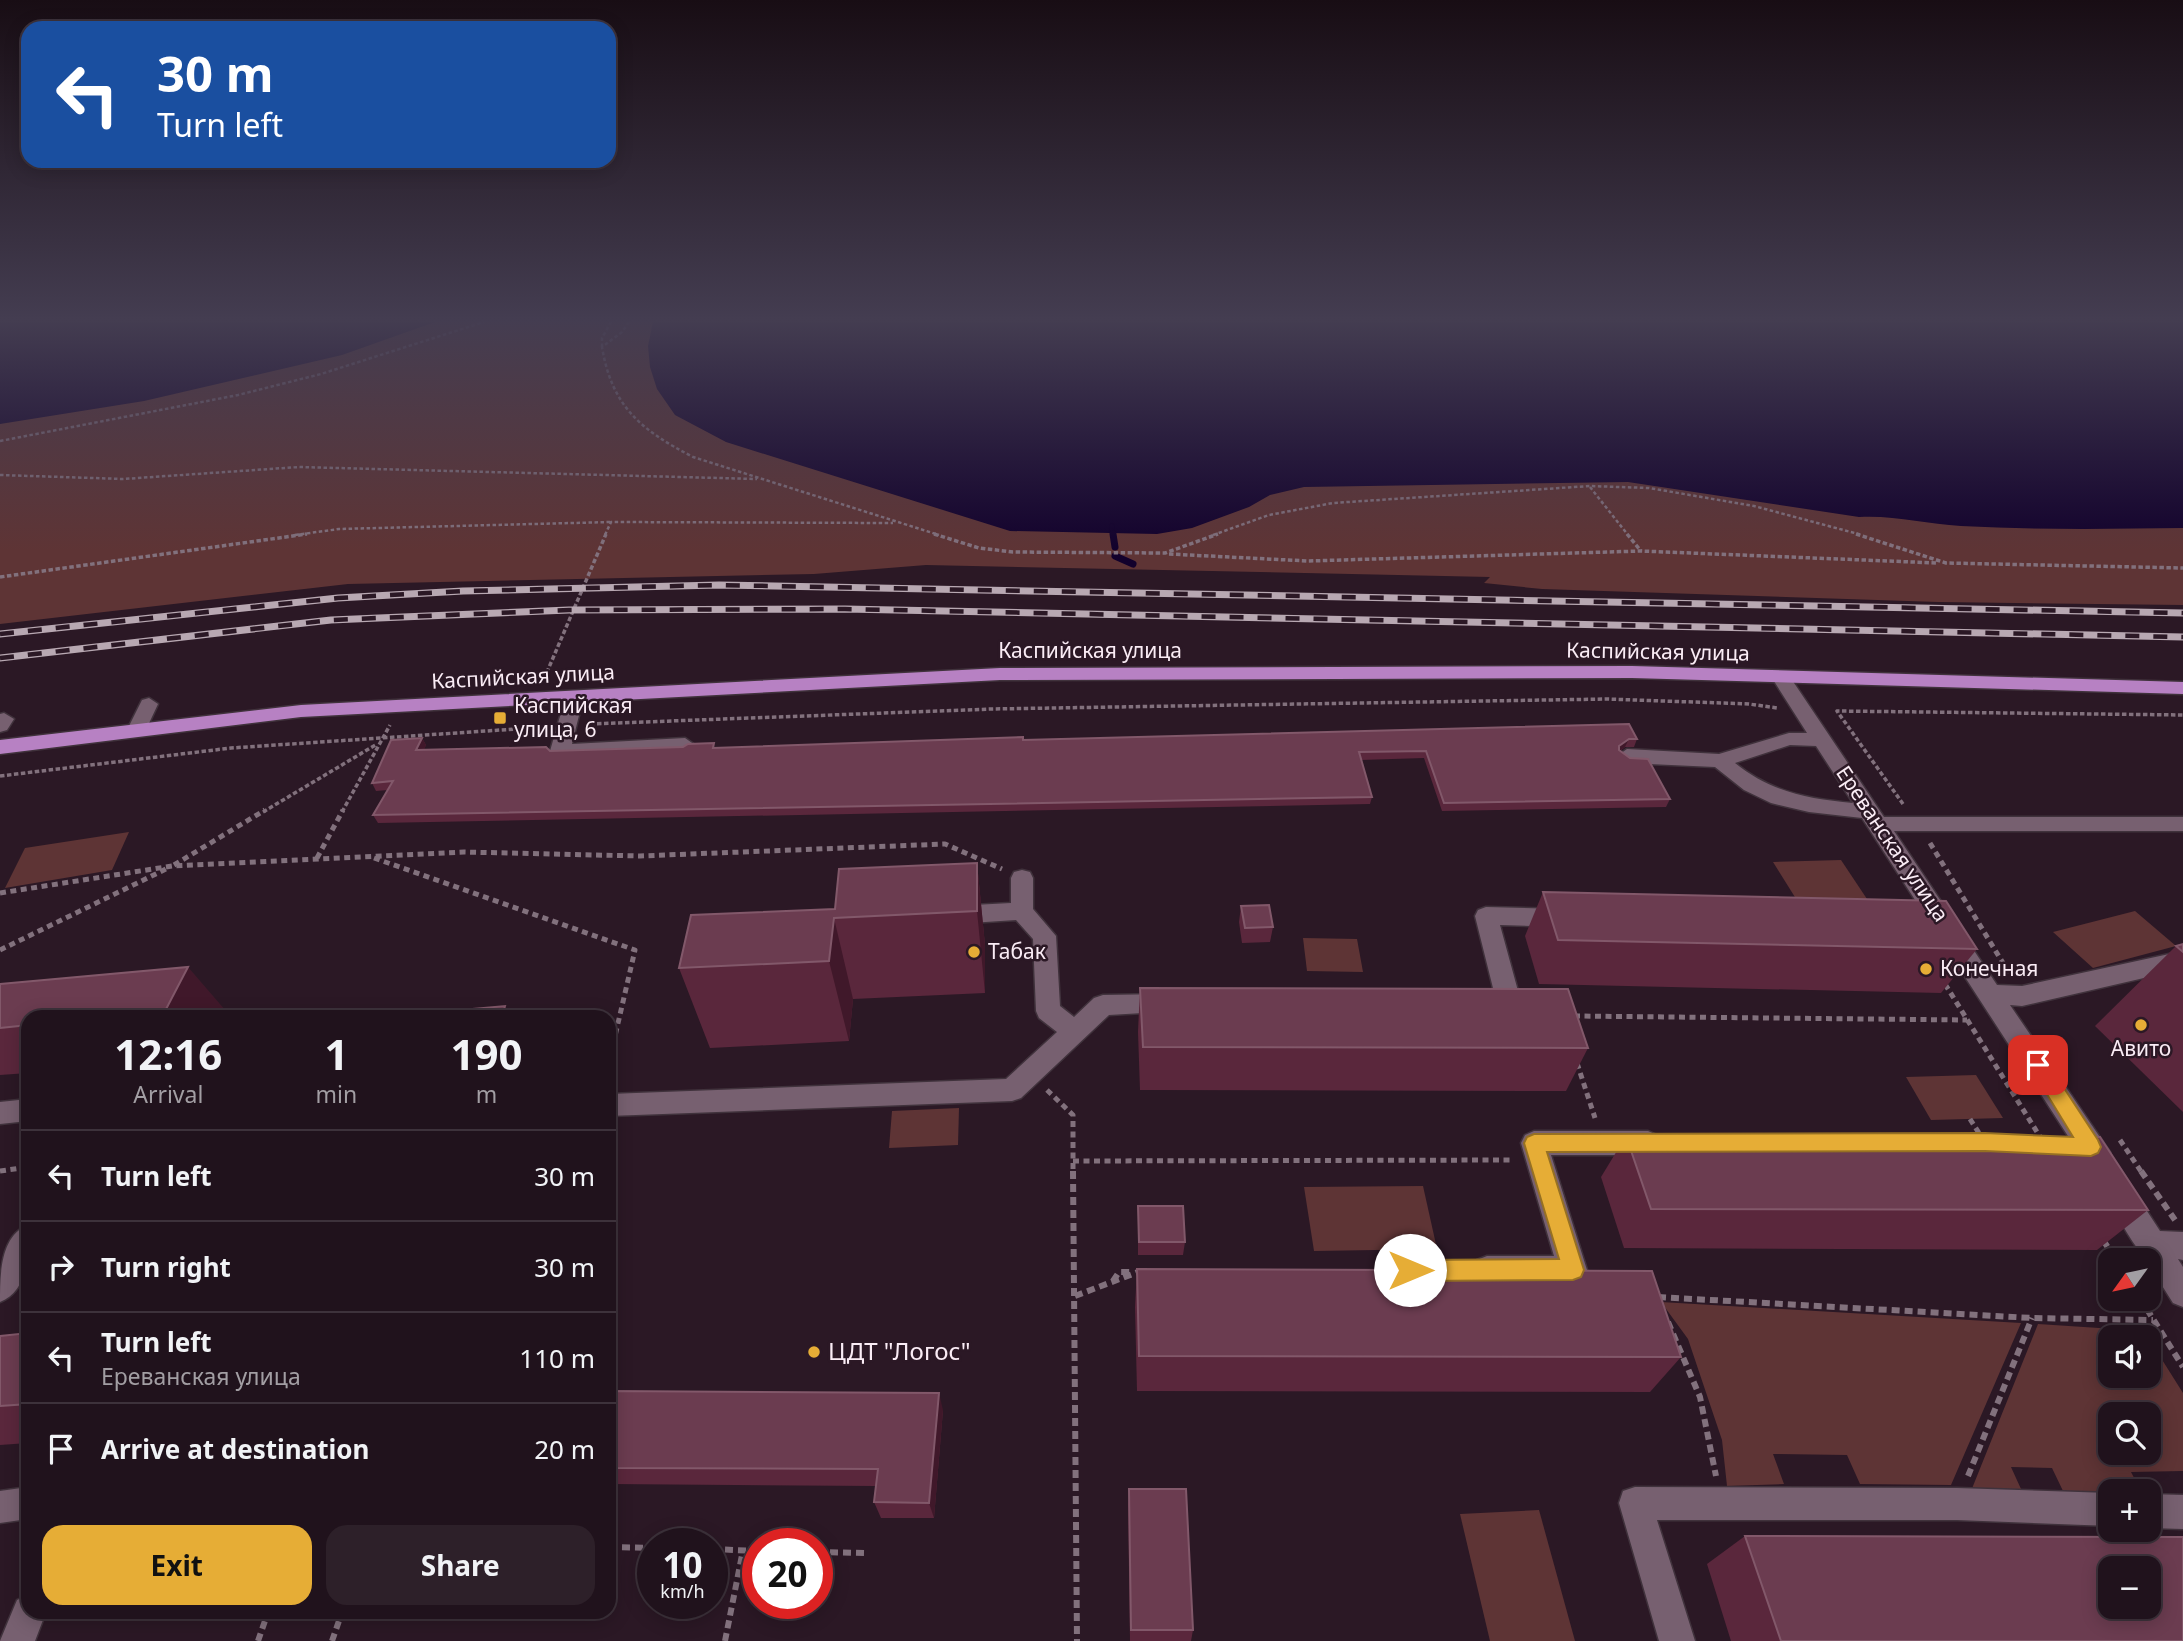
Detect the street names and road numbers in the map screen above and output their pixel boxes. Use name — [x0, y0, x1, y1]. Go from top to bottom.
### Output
street label: Каспийская улица — [1566, 635, 1750, 667]
street label: Каспийская улица — [998, 636, 1182, 664]
street label: Каспийская улица — [431, 657, 615, 695]
street label: Ереванская улица — [1830, 760, 1955, 927]

